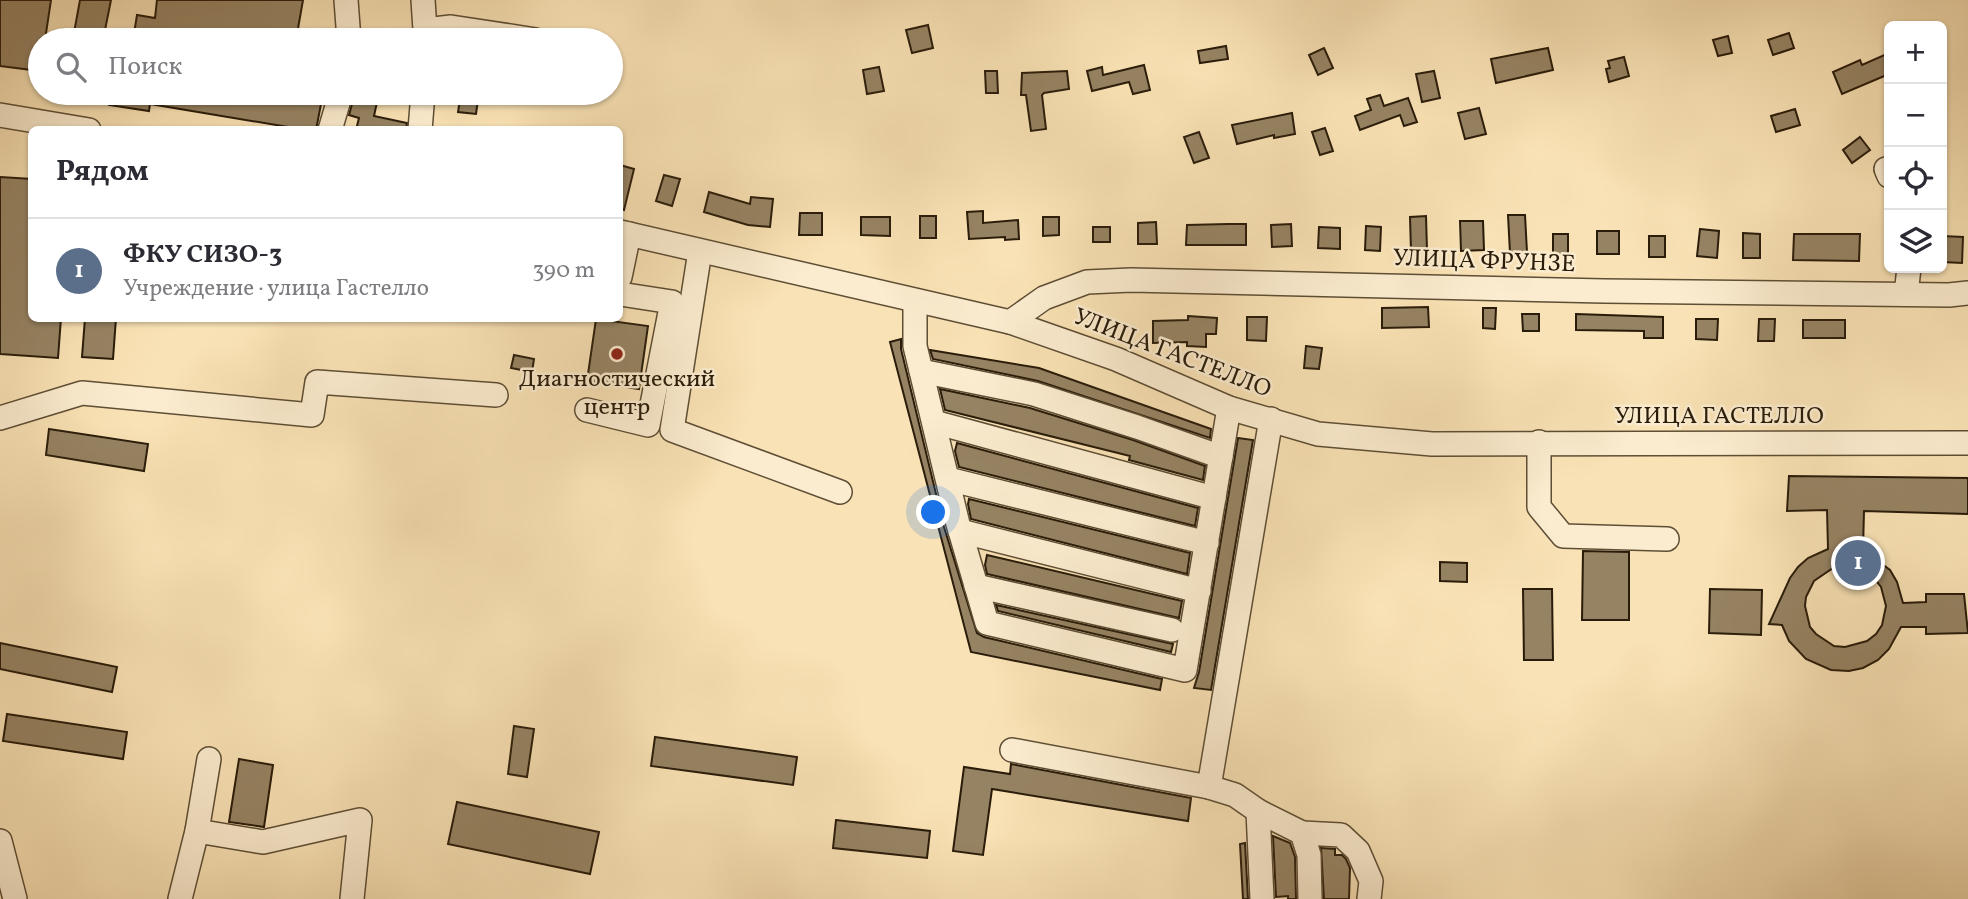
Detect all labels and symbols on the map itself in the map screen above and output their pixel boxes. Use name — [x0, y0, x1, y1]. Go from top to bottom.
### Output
street label: УЛИЦА ФРУНЗЕ — [1392, 242, 1576, 282]
street label: УЛИЦА ГАСТЕЛЛО — [1068, 301, 1276, 407]
marker: Диагностический центр — [609, 346, 625, 362]
place label: Диагностический центр — [519, 363, 715, 425]
street label: УЛИЦА ГАСТЕЛЛО — [1614, 400, 1824, 434]
your location — [916, 495, 950, 529]
pin: 1 — [1835, 537, 1881, 589]

